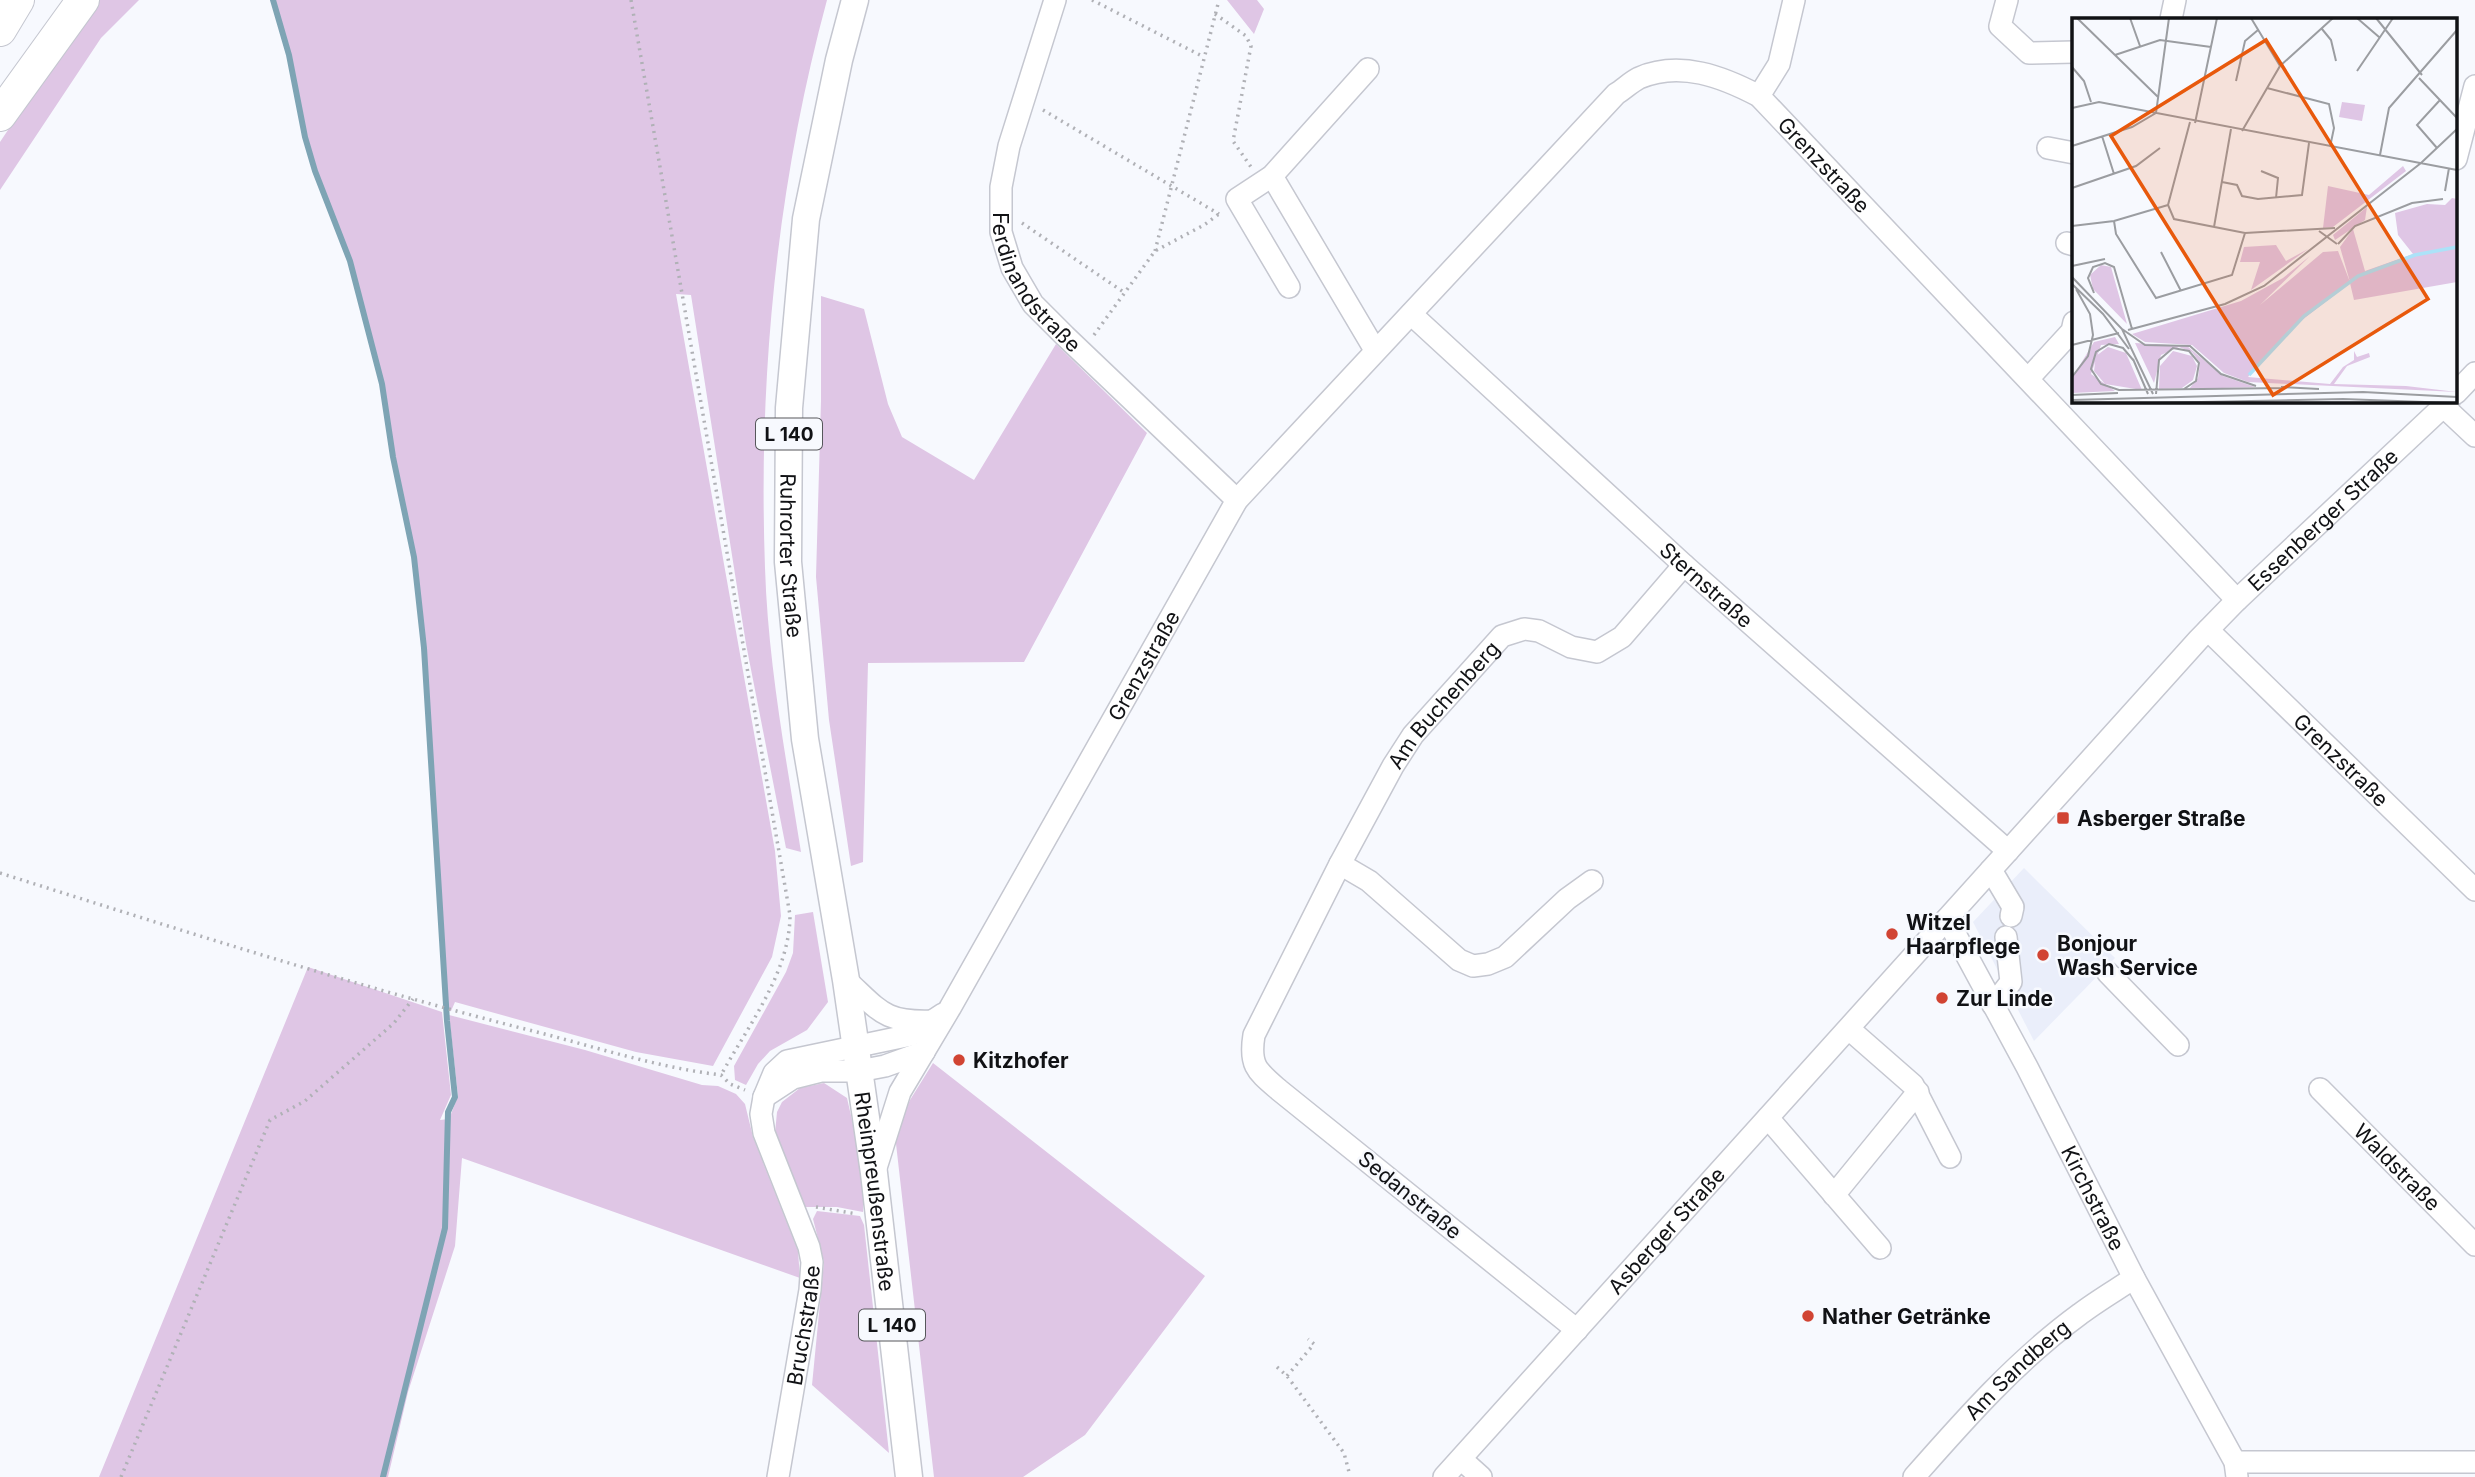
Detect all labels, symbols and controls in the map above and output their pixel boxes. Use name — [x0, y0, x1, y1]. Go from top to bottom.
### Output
inset map — [2072, 18, 2458, 402]
street label: Grenzstraße — [1773, 112, 1875, 218]
street label: Ferdinandstraße — [989, 212, 1086, 357]
road number: L 140 — [756, 418, 822, 449]
street label: Essenberger Straße — [2243, 443, 2403, 596]
street label: Ruhrorter Straße — [775, 473, 808, 639]
street label: Sternstraße — [1655, 537, 1758, 633]
street label: Grenzstraße — [1103, 606, 1184, 725]
street label: Am Buchenberg — [1382, 636, 1504, 773]
street label: Grenzstraße — [2289, 708, 2394, 811]
place label: Asberger Straße — [2077, 806, 2246, 831]
marker: Asberger Straße — [2055, 810, 2071, 826]
place label: Witzel Haarpflege — [1906, 910, 2020, 959]
marker: Witzel Haarpflege — [1884, 926, 1900, 942]
place label: Bonjour Wash Service — [2057, 931, 2198, 980]
marker: Bonjour Wash Service — [2035, 947, 2051, 963]
place label: Zur Linde — [1956, 986, 2053, 1011]
marker: Zur Linde — [1934, 990, 1950, 1006]
place label: Kitzhofer — [973, 1048, 1069, 1073]
marker: Kitzhofer — [951, 1052, 967, 1068]
street label: Rheinpreußenstraße — [850, 1090, 900, 1293]
street label: Waldstraße — [2349, 1118, 2446, 1216]
street label: Kirchstraße — [2056, 1141, 2130, 1255]
street label: Sedanstraße — [1353, 1146, 1467, 1244]
street label: Asberger Straße — [1603, 1162, 1730, 1299]
street label: Bruchstraße — [781, 1264, 824, 1387]
place label: Nather Getränke — [1822, 1304, 1991, 1329]
marker: Nather Getränke — [1800, 1308, 1816, 1324]
road number: L 140 — [859, 1310, 925, 1340]
street label: Am Sandberg — [1959, 1314, 2074, 1425]

